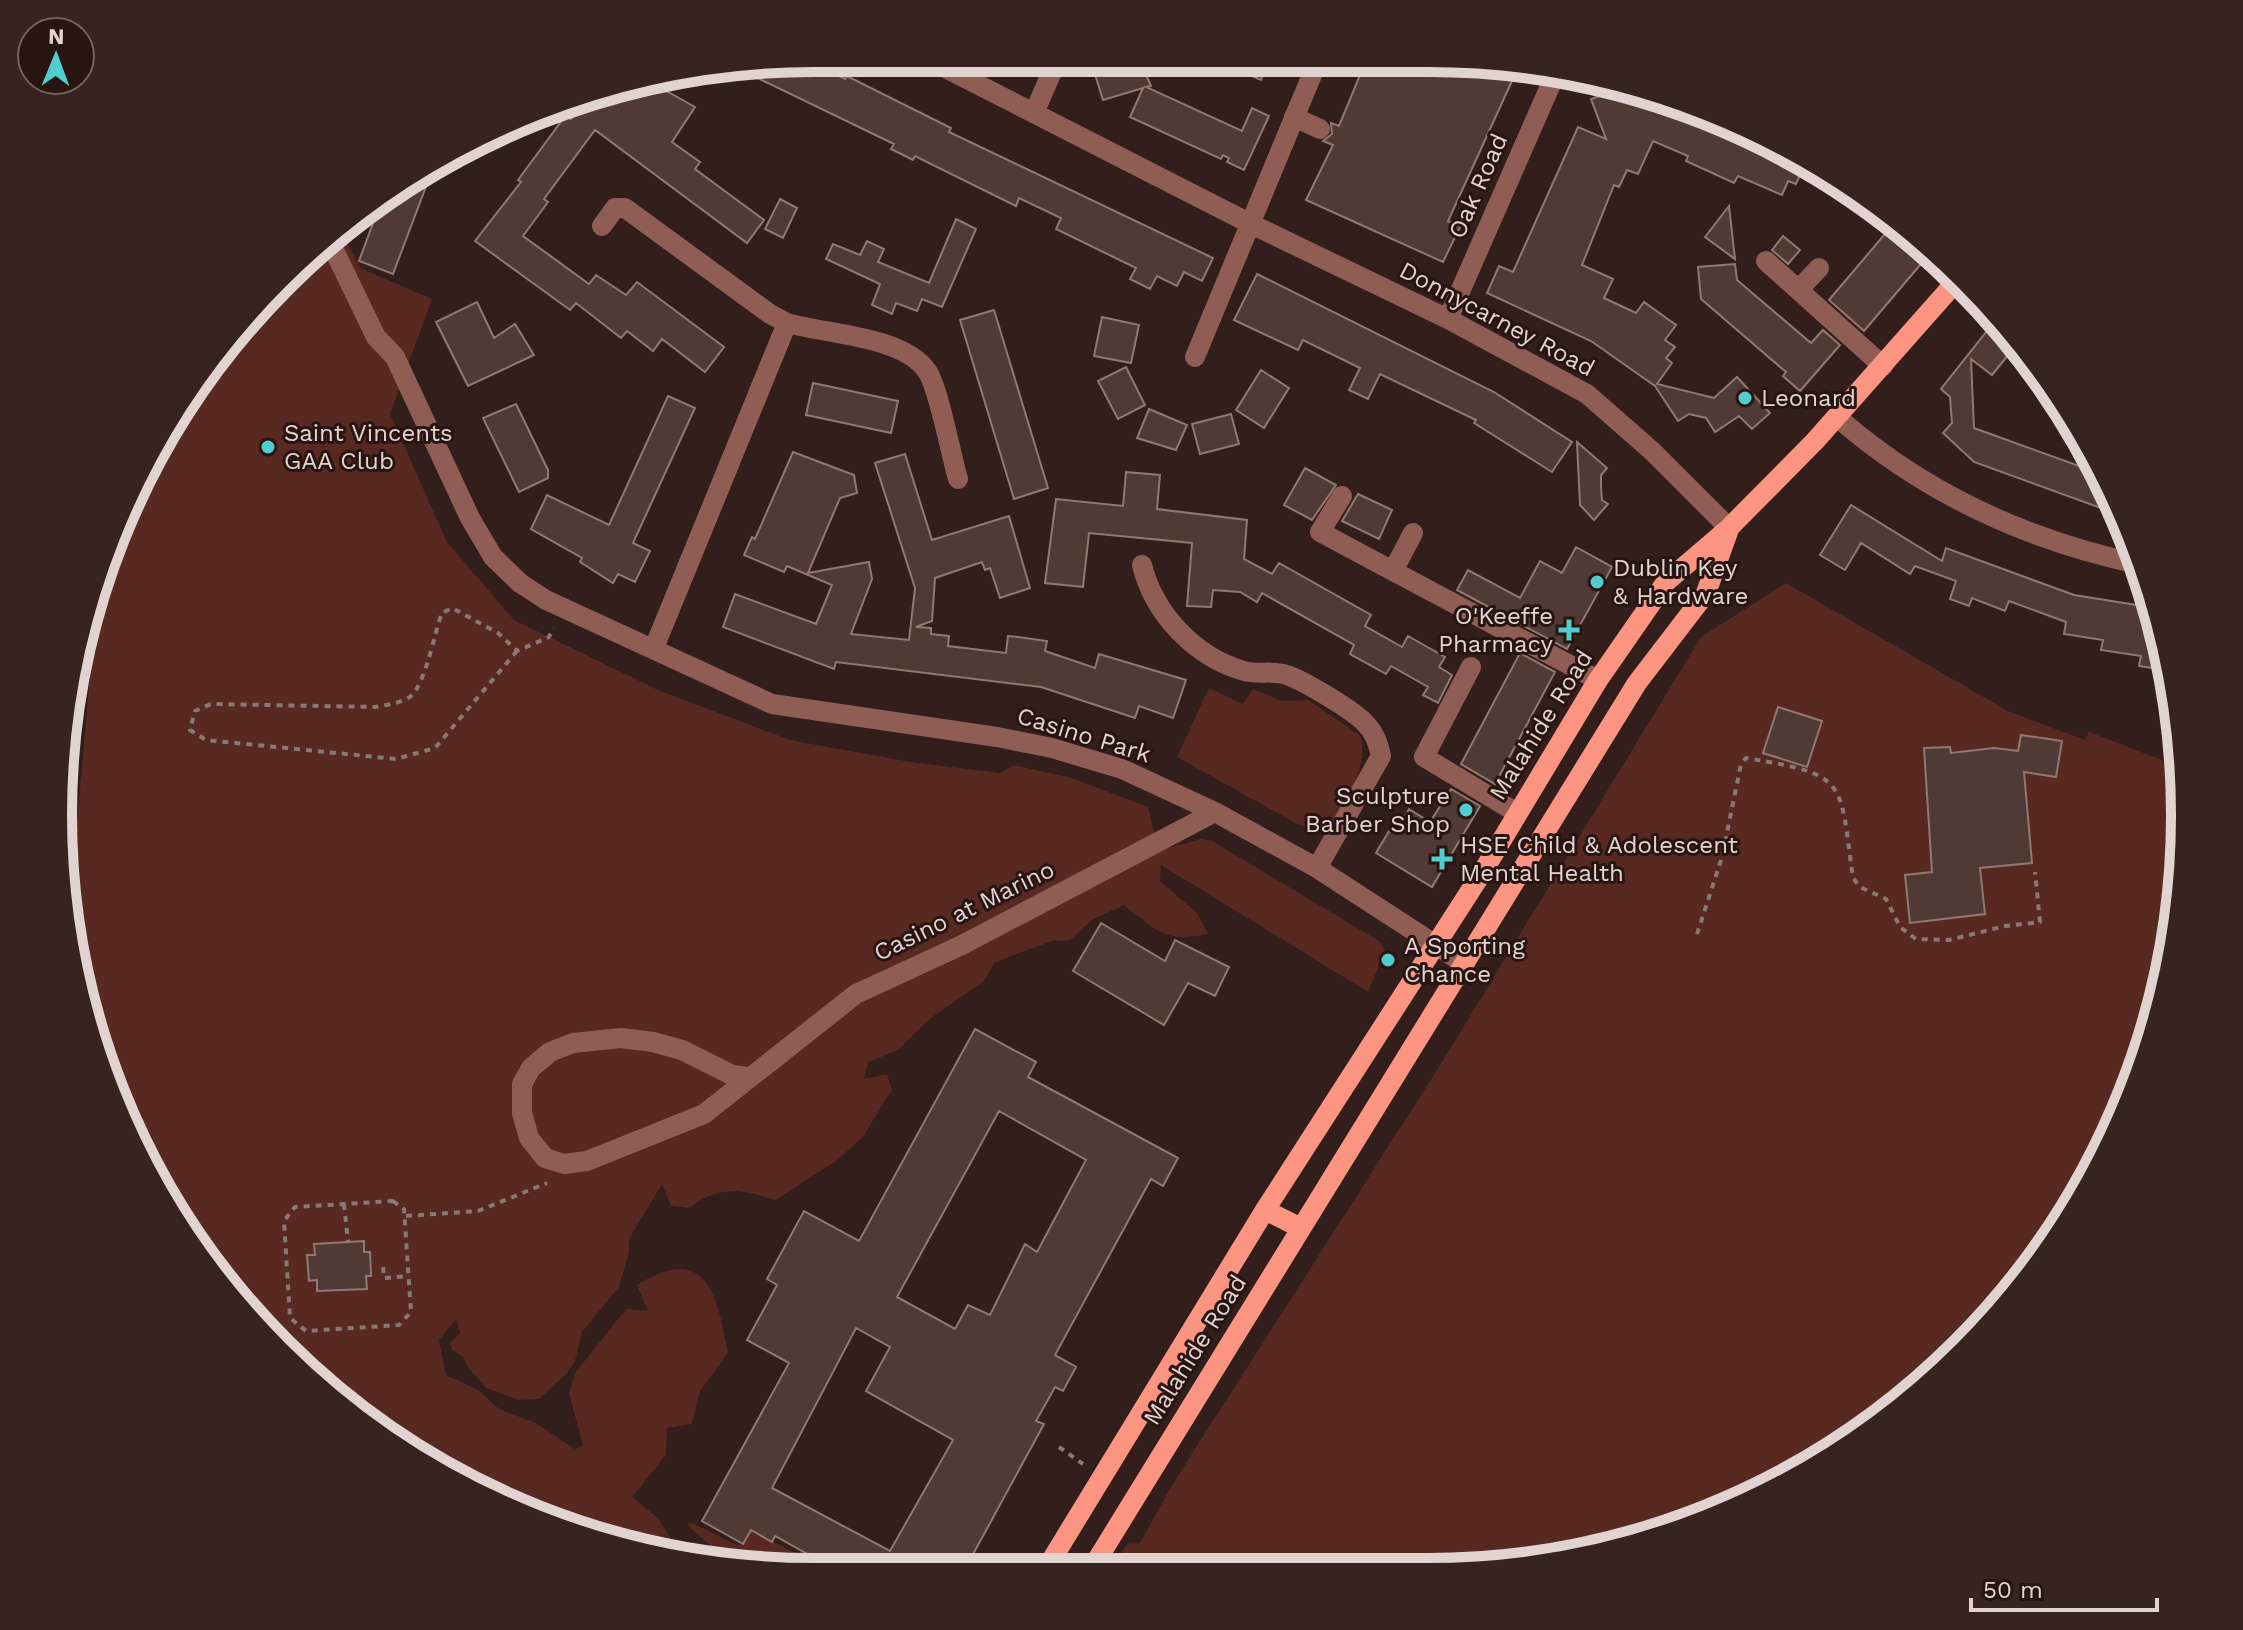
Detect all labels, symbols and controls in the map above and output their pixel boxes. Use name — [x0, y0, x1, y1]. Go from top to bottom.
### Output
north arrow — [16, 16, 96, 96]
text: N — [48, 24, 65, 49]
street label: Oak Road — [1443, 129, 1513, 243]
street label: Donnycarney Road — [1395, 256, 1599, 382]
place label: Leonard — [1761, 384, 1856, 412]
marker: Leonard — [1736, 389, 1754, 407]
place label: Saint Vincents GAA Club — [284, 419, 453, 475]
marker: Saint Vincents GAA Club — [259, 438, 277, 456]
place label: Dublin Key & Hardware — [1613, 554, 1748, 610]
marker: Dublin Key & Hardware — [1588, 573, 1606, 591]
place label: O'Keeffe Pharmacy — [1438, 602, 1554, 658]
marker: O'Keeffe Pharmacy — [1560, 621, 1578, 639]
street label: Malahide Road — [1484, 645, 1598, 805]
street label: Casino Park — [1014, 701, 1155, 769]
place label: Sculpture Barber Shop — [1305, 782, 1450, 838]
marker: Sculpture Barber Shop — [1457, 801, 1475, 819]
place label: HSE Child & Adolescent Mental Health — [1460, 831, 1738, 887]
marker: HSE Child & Adolescent Mental Health — [1431, 848, 1453, 870]
street label: Casino at Marino — [869, 855, 1059, 967]
place label: A Sporting Chance — [1404, 932, 1525, 988]
marker: A Sporting Chance — [1379, 951, 1397, 969]
street label: Malahide Road — [1138, 1270, 1252, 1430]
scale bar — [1971, 1562, 2157, 1612]
text: 50 m — [1983, 1576, 2043, 1604]

